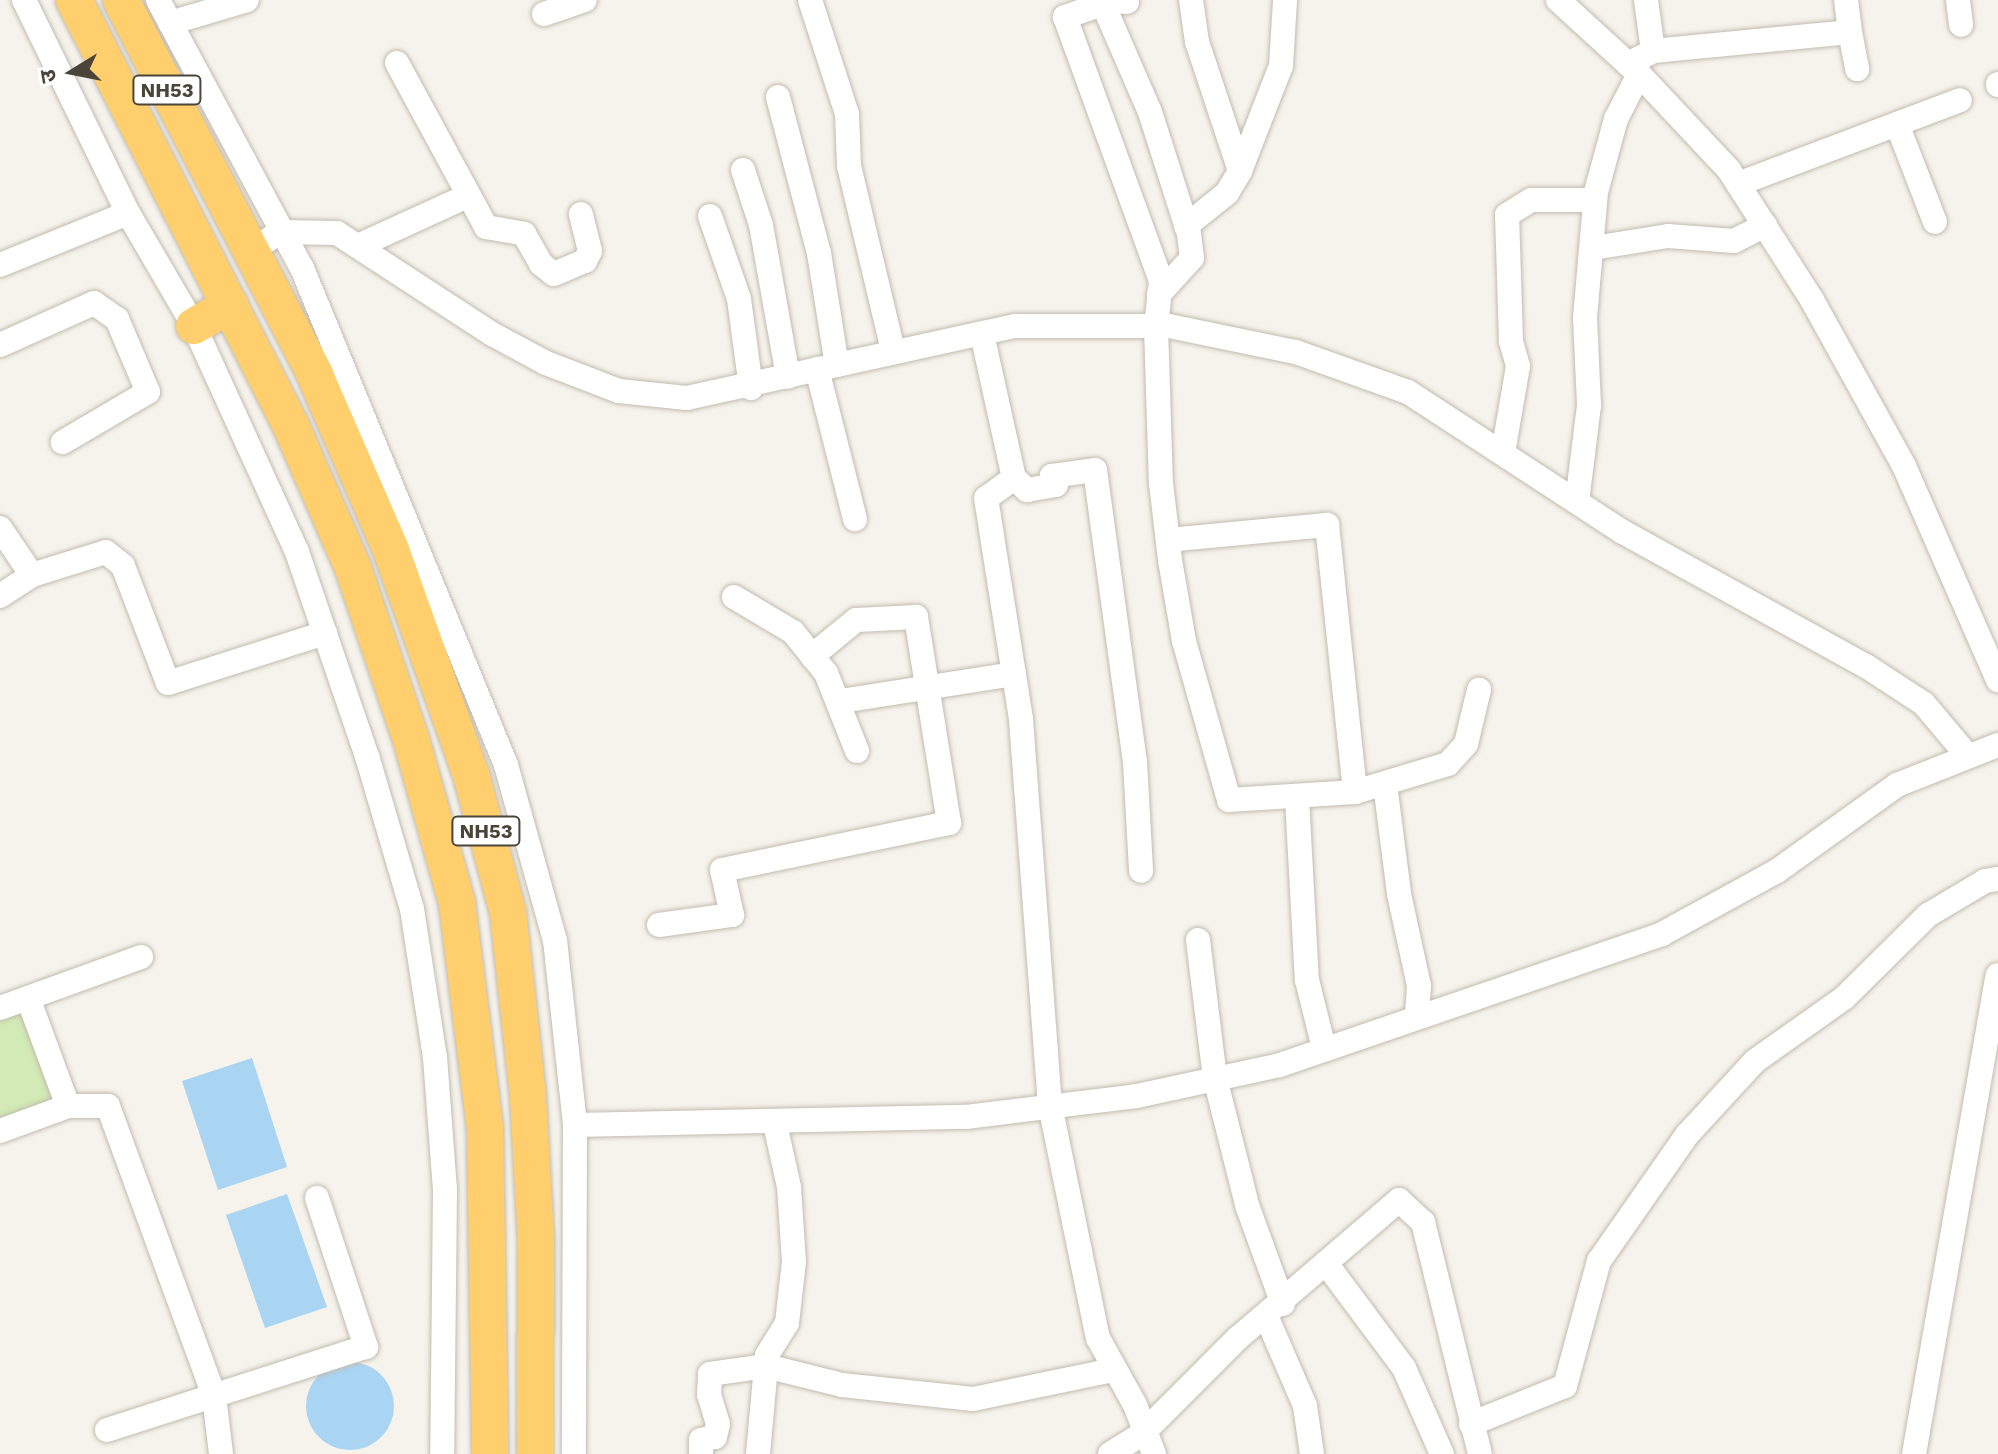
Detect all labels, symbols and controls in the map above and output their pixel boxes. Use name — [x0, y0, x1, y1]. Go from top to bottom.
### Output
north arrow — [32, 32, 112, 112]
text: उ — [34, 68, 61, 85]
road number: NH53 — [131, 74, 203, 106]
road number: NH53 — [450, 815, 522, 847]

